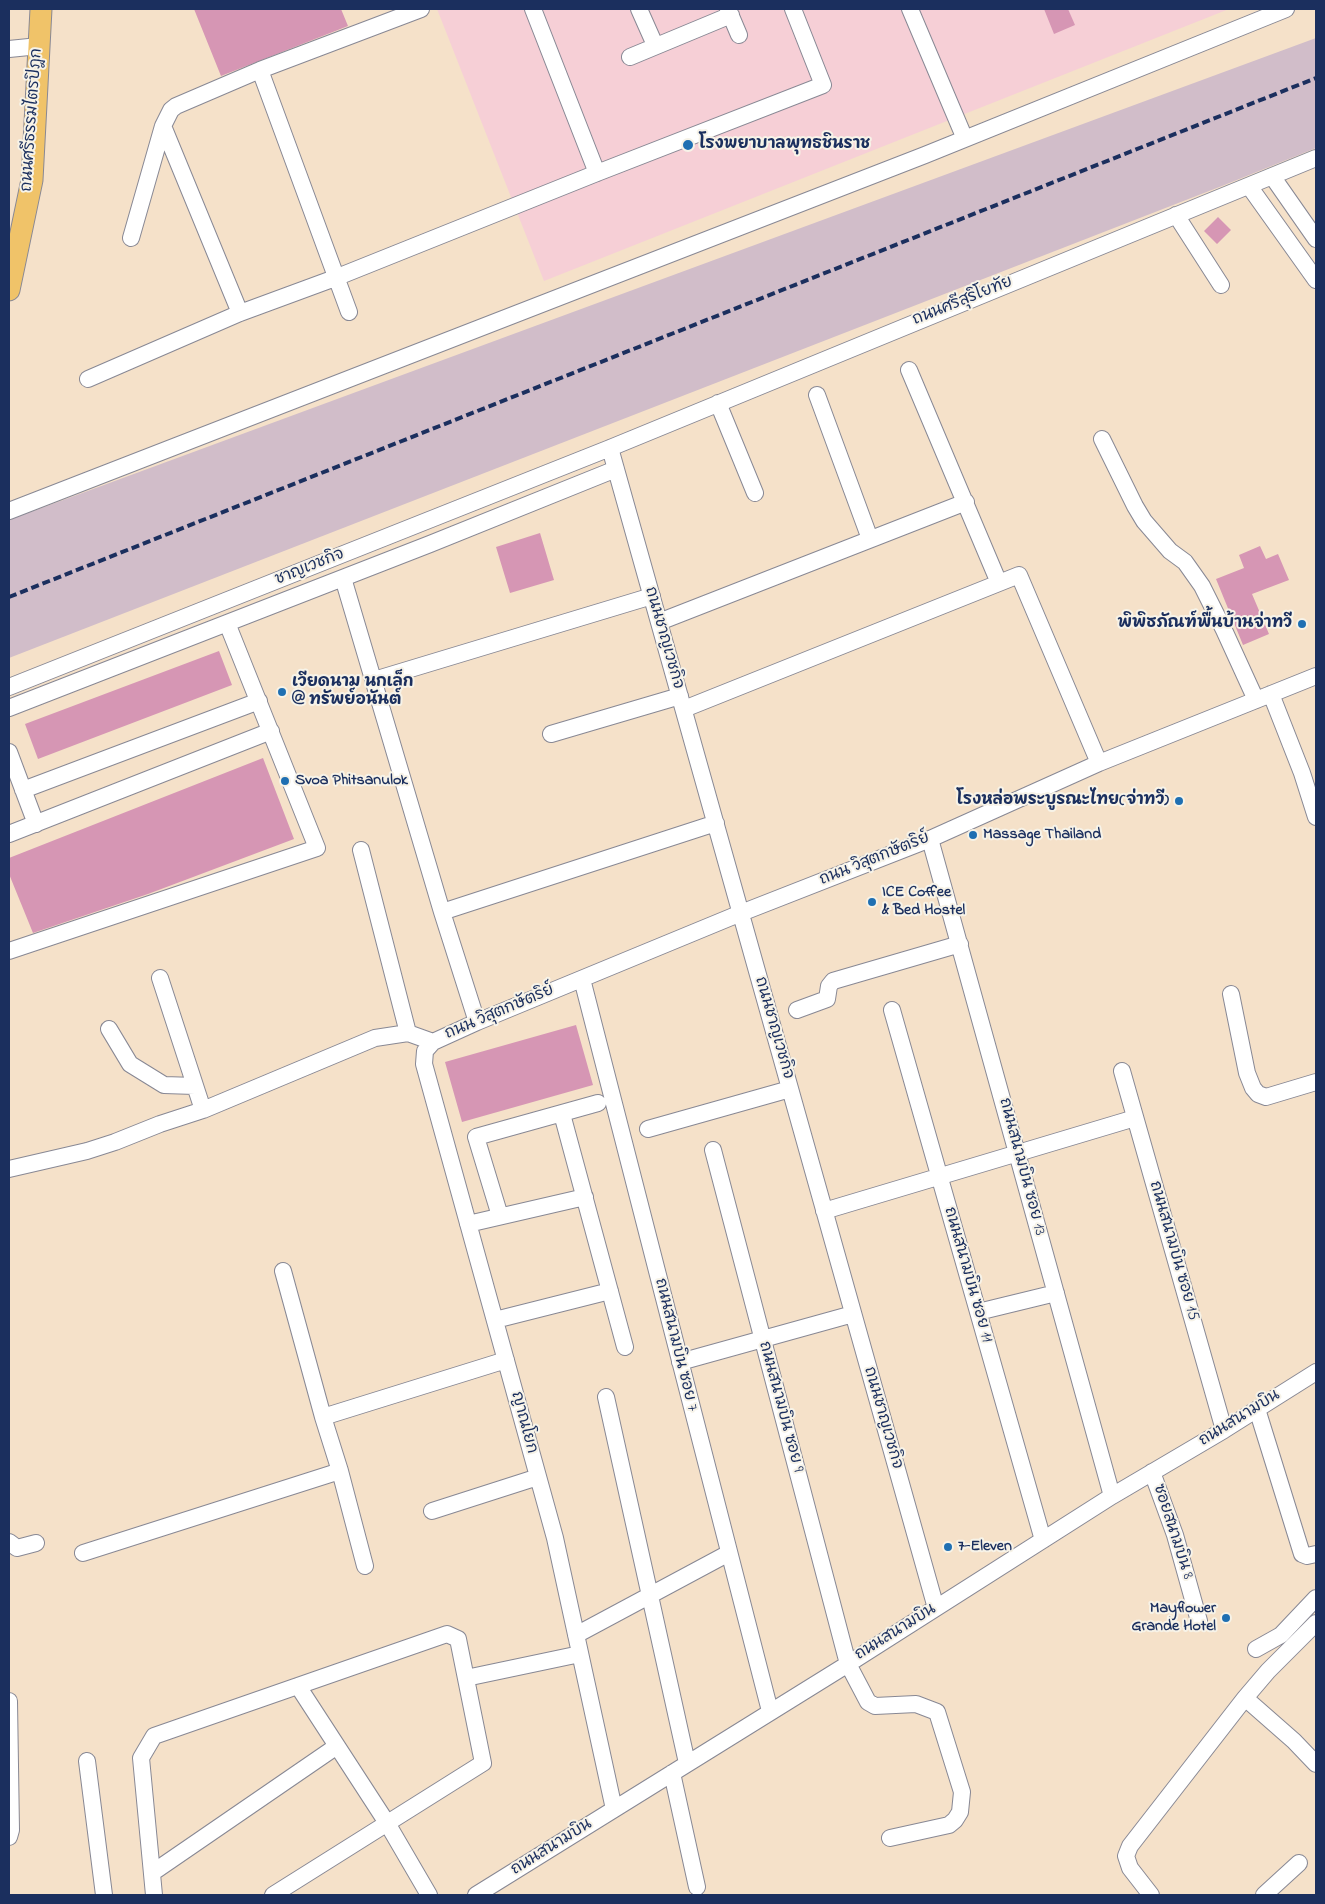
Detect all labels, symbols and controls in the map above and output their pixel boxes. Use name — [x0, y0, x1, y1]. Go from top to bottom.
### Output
street label: ถนนศรีธรรมไตรปิฎก — [18, 48, 48, 192]
place label: โรงพยาบาลพุทธชินราช — [699, 135, 870, 155]
marker: โรงพยาบาลพุทธชินราช — [681, 138, 695, 152]
street label: ถนนศรีสุริโยทัย — [910, 273, 1016, 331]
street label: ชาญเวชกิจ — [273, 546, 347, 590]
street label: ถนนชาญเวชกิจ — [639, 585, 687, 691]
place label: พิพิธภัณฑ์พื้นบ้านจ่าทวี — [1118, 614, 1292, 634]
marker: พิพิธภัณฑ์พื้นบ้านจ่าทวี — [1296, 618, 1308, 630]
place label: เวียดนาม นกเล็ก @ ทรัพย์อนันต์ — [292, 673, 413, 711]
marker: เวียดนาม นกเล็ก @ ทรัพย์อนันต์ — [276, 686, 288, 698]
place label: Svoa Phitsanulok — [295, 771, 408, 791]
marker: Svoa Phitsanulok — [279, 775, 291, 787]
place label: โรงหล่อพระบูรณะไทย(จ่าทวี) — [957, 791, 1169, 811]
marker: โรงหล่อพระบูรณะไทย(จ่าทวี) — [1173, 795, 1185, 807]
place label: Massage Thailand — [983, 825, 1101, 845]
street label: ถนน วิสุตกษัตริย์ — [817, 829, 933, 891]
marker: Massage Thailand — [967, 829, 979, 841]
place label: ICE Coffee & Bed Hostel — [882, 883, 965, 921]
marker: ICE Coffee & Bed Hostel — [866, 896, 878, 908]
street label: ถนนชาญเวชกิจ — [749, 975, 797, 1081]
street label: ถนน วิสุตกษัตริย์ — [442, 981, 558, 1045]
street label: ถนนสนามบิน ซอย 13 — [993, 1096, 1049, 1238]
street label: ถนนสนามบิน ซอย 15 — [1144, 1179, 1202, 1323]
street label: ถนนสนามบิน ซอย 11 — [938, 1205, 996, 1345]
street label: ถนนสนามบิน ซอย 7 — [649, 1277, 701, 1413]
street label: ถนนสนามบิน ซอย 9 — [753, 1339, 807, 1475]
street label: ถนนชาญเวชกิจ — [858, 1365, 906, 1471]
street label: ถนนสนามบิน — [1196, 1386, 1284, 1452]
street label: ญาณโยก — [506, 1390, 540, 1456]
street label: ซอยสนามบิน 8 — [1148, 1482, 1196, 1582]
place label: 7-Eleven — [958, 1537, 1012, 1557]
marker: 7-Eleven — [942, 1541, 954, 1553]
place label: Mayflower Grande Hotel — [1131, 1599, 1216, 1637]
street label: ถนนสนามบิน — [852, 1600, 940, 1666]
marker: Mayflower Grande Hotel — [1220, 1612, 1232, 1624]
street label: ถนนสนามบิน — [508, 1815, 596, 1881]

